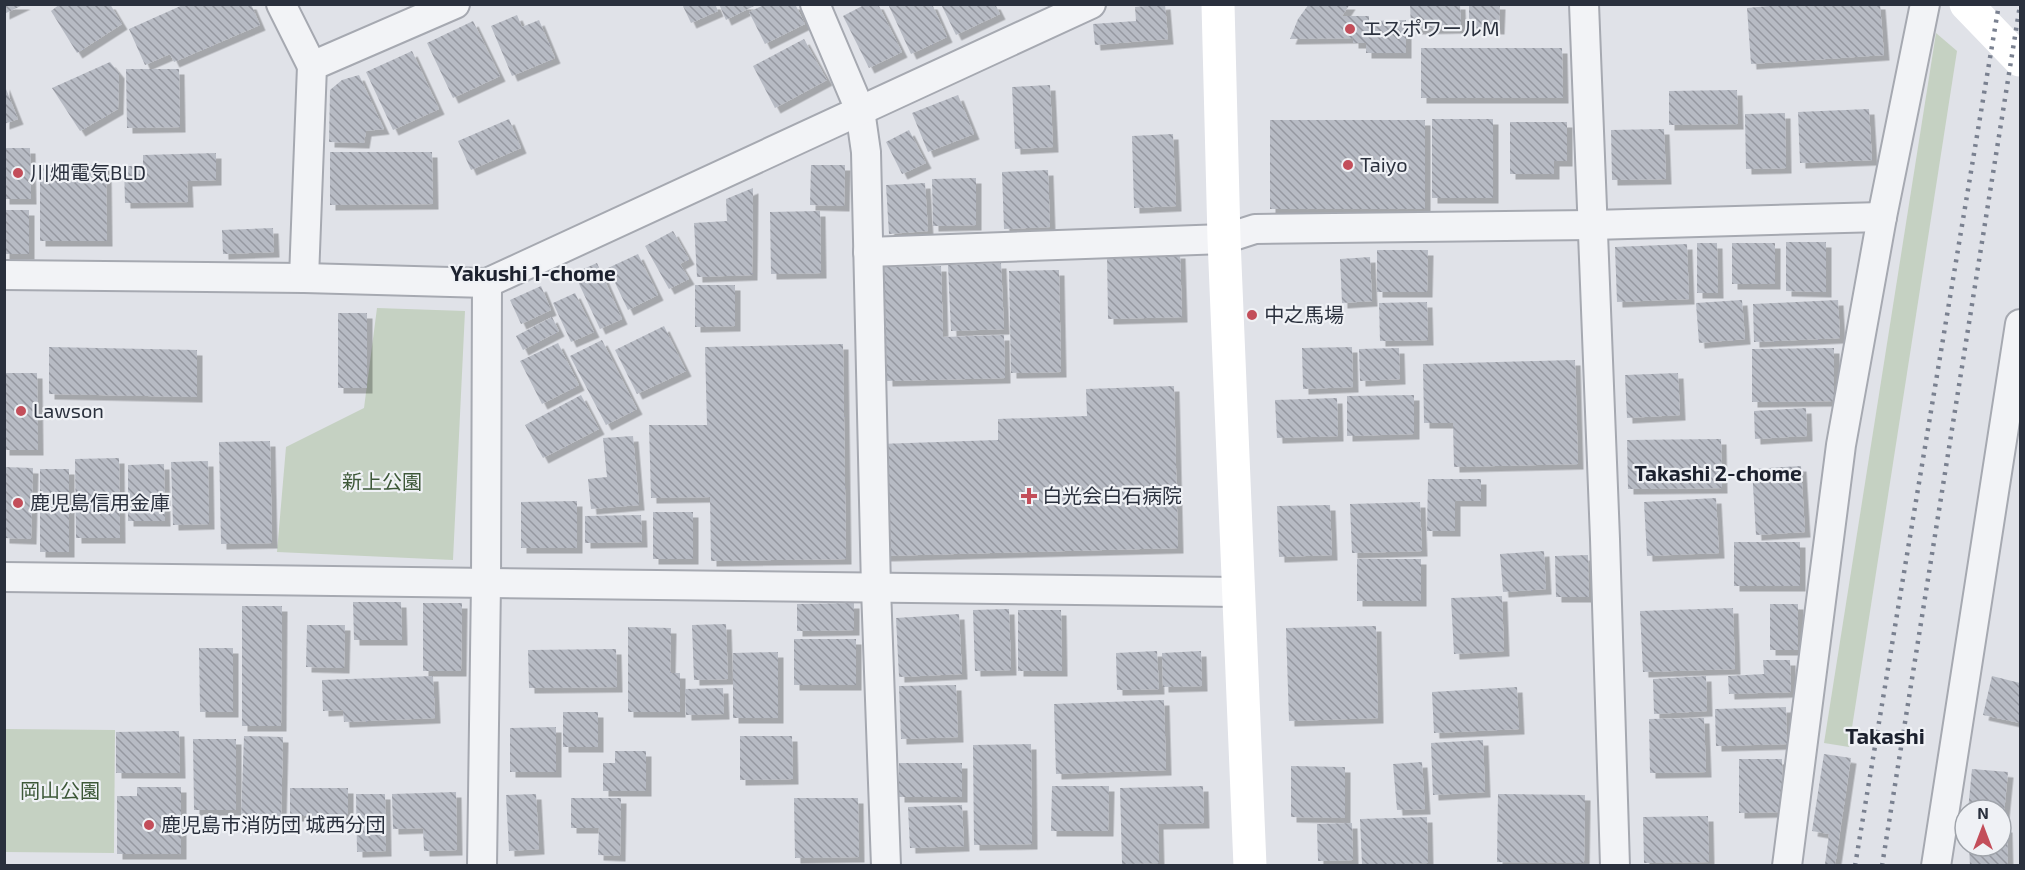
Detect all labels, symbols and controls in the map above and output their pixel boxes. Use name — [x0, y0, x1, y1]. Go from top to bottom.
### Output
place label: エスポワールM — [1362, 16, 1500, 40]
marker: エスポワールM — [1343, 22, 1357, 36]
place label: Taiyo — [1360, 152, 1408, 176]
marker: Taiyo — [1341, 158, 1355, 172]
place label: 川畑電気BLD — [30, 160, 146, 184]
marker: 川畑電気BLD — [11, 166, 25, 180]
district label: Yakushi 1-chome — [450, 260, 616, 285]
place label: 中之馬場 — [1264, 302, 1344, 326]
marker: 中之馬場 — [1245, 308, 1259, 322]
place label: Lawson — [33, 398, 104, 422]
marker: Lawson — [14, 404, 28, 418]
district label: Takashi 2-chome — [1634, 460, 1802, 485]
park label: 新上公園 — [342, 469, 422, 493]
place label: 白光会白石病院 — [1042, 483, 1182, 507]
marker: 白光会白石病院 — [1020, 487, 1038, 505]
place label: 鹿児島信用金庫 — [30, 490, 170, 514]
marker: 鹿児島信用金庫 — [11, 496, 25, 510]
district label: Takashi — [1845, 722, 1925, 748]
park label: 岡山公園 — [20, 778, 100, 802]
north arrow — [1953, 798, 2013, 858]
text: N — [1977, 803, 1989, 822]
place label: 鹿児島市消防団 城西分団 — [161, 812, 385, 836]
marker: 鹿児島市消防団 城西分団 — [142, 818, 156, 832]

